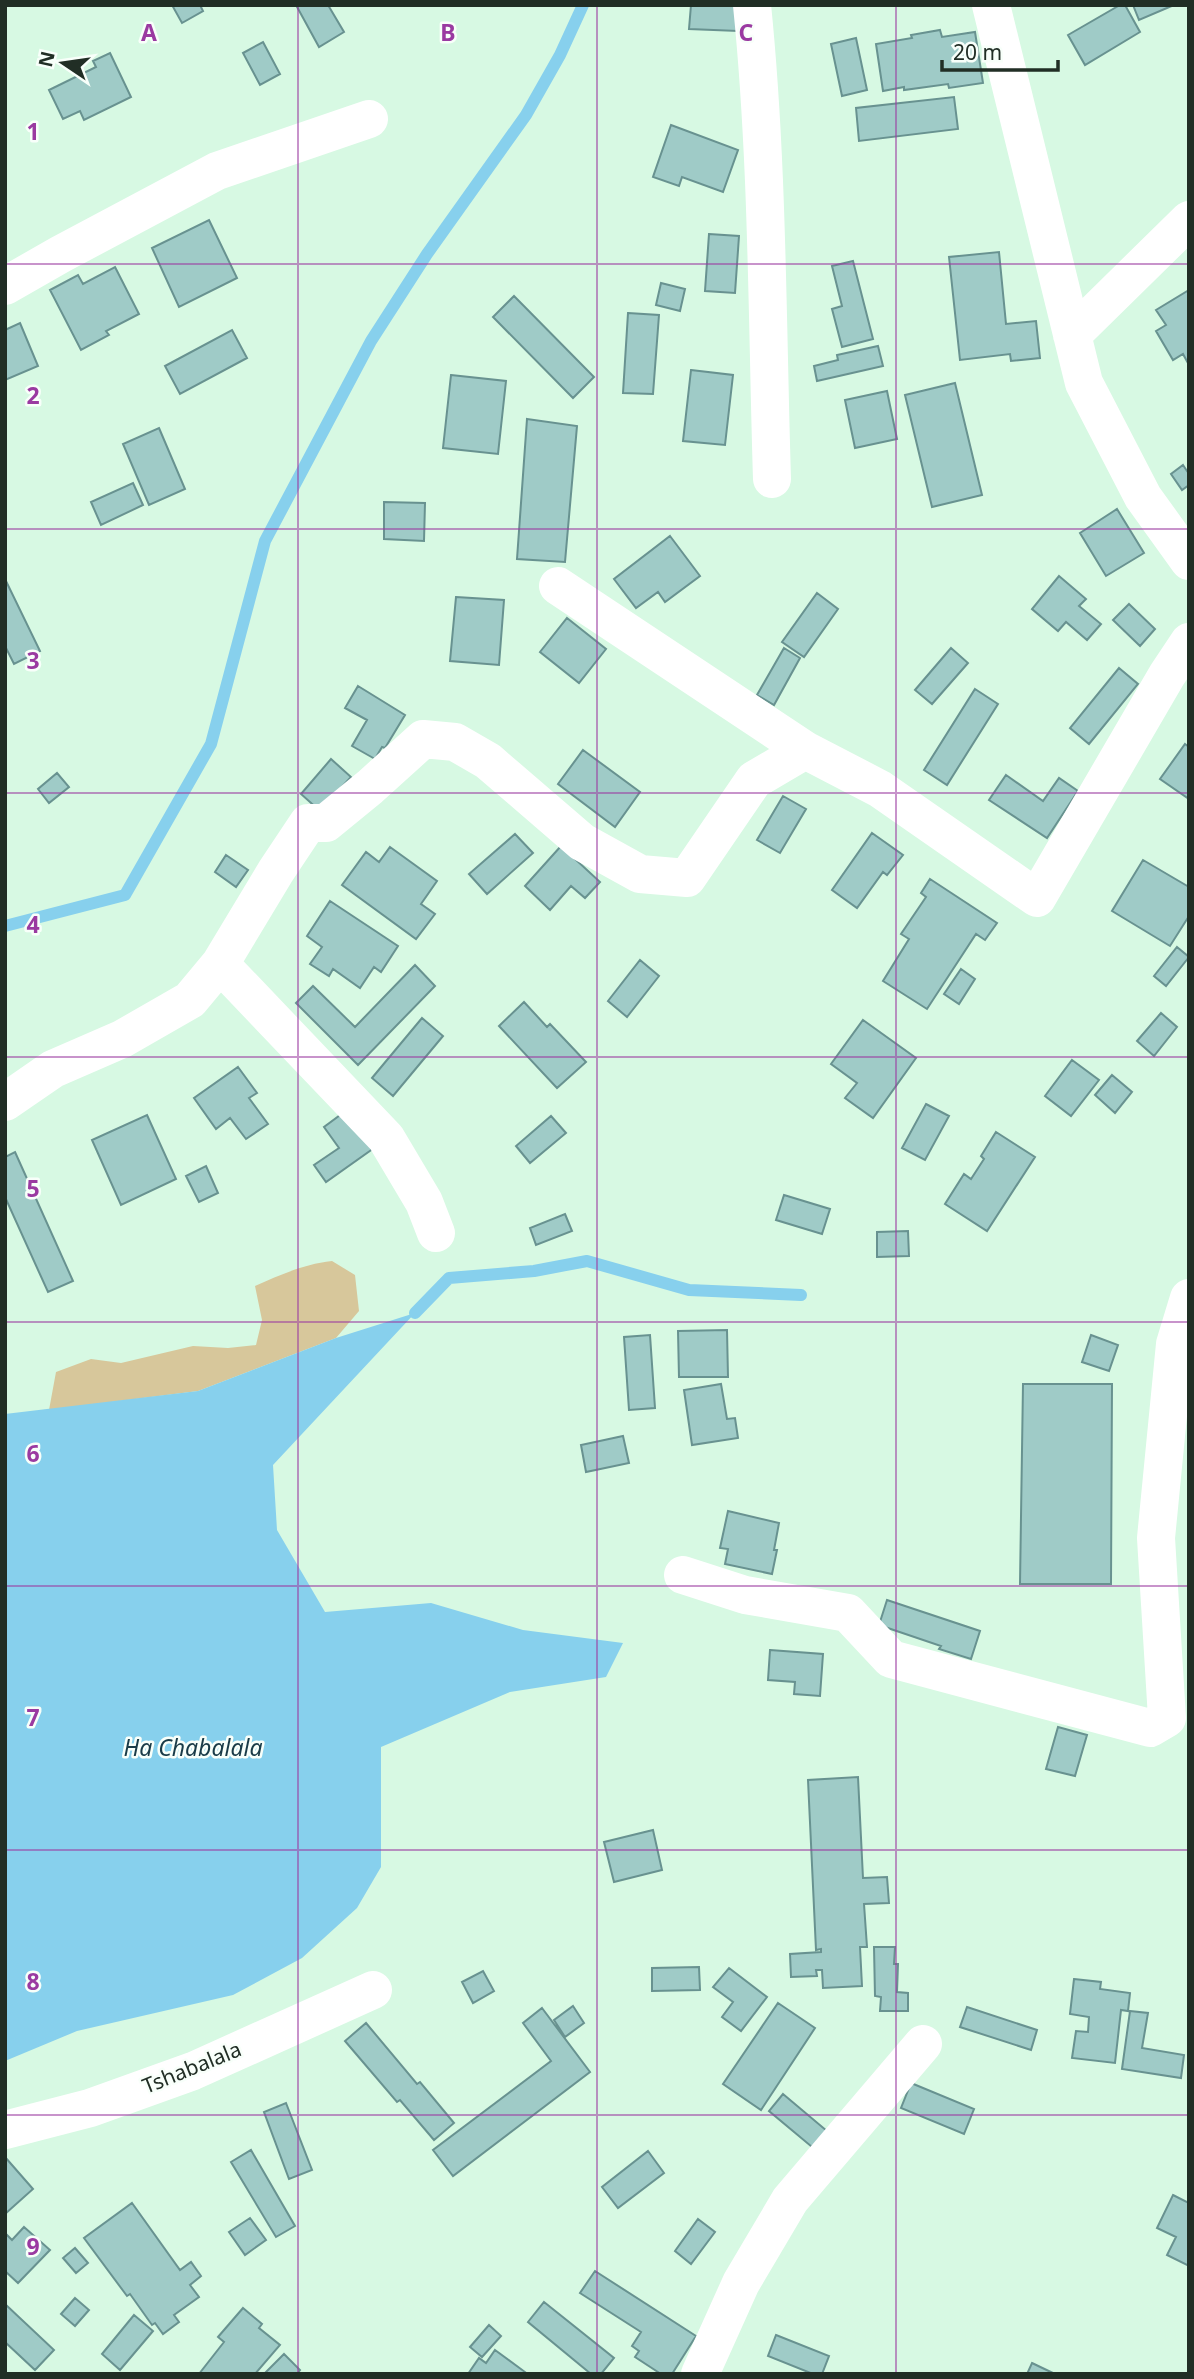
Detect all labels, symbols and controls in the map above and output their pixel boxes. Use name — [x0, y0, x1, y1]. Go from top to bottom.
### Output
text: A — [141, 16, 157, 48]
text: B — [440, 16, 456, 48]
text: C — [739, 16, 754, 48]
north arrow — [28, 28, 98, 98]
scale bar — [942, 28, 1058, 72]
text: 20 m — [953, 38, 1002, 66]
text: N — [32, 49, 61, 70]
text: 1 — [26, 115, 40, 147]
text: 2 — [26, 379, 40, 411]
text: 3 — [26, 644, 40, 676]
text: 4 — [26, 908, 40, 940]
text: 5 — [26, 1172, 40, 1204]
text: 6 — [26, 1437, 40, 1469]
text: 7 — [26, 1701, 40, 1733]
water label: Ha Chabalala — [124, 1731, 262, 1763]
text: 8 — [26, 1965, 40, 1997]
street label: Tshabalala — [138, 2035, 245, 2100]
text: 9 — [26, 2230, 40, 2262]

